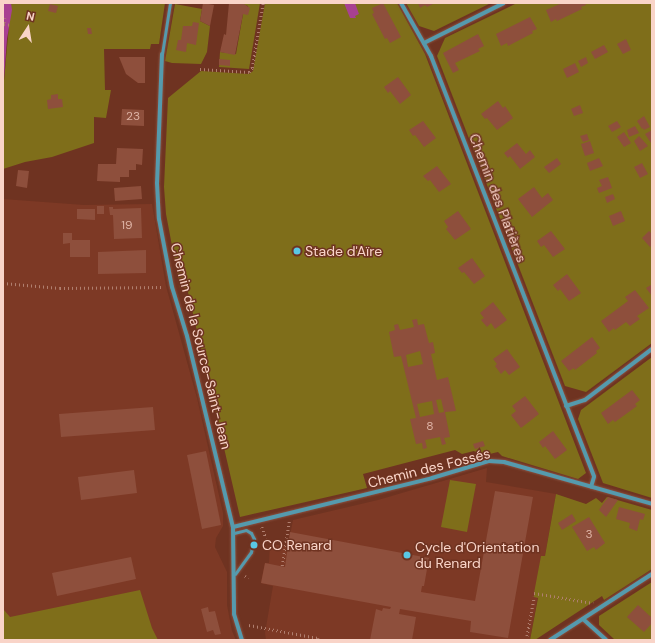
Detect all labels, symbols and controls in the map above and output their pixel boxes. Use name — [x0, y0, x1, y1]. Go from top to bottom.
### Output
north arrow — [8, 8, 48, 48]
text: N — [25, 9, 36, 24]
house number: 23 — [126, 110, 140, 124]
street label: Chemin des Platières — [466, 131, 530, 265]
house number: 19 — [121, 219, 133, 233]
street label: Chemin de la Source-Saint-Jean — [167, 241, 235, 451]
place label: Stade d'Aïre — [305, 243, 382, 259]
marker: Stade d'Aïre — [292, 246, 302, 256]
house number: 8 — [426, 420, 434, 434]
street label: Chemin des Fossés — [366, 445, 492, 491]
house number: 3 — [585, 528, 593, 542]
place label: CO Renard — [262, 537, 332, 553]
place label: Cycle d'Orientation du Renard — [415, 539, 539, 572]
marker: CO Renard — [249, 540, 259, 550]
marker: Cycle d'Orientation du Renard — [402, 550, 412, 560]

